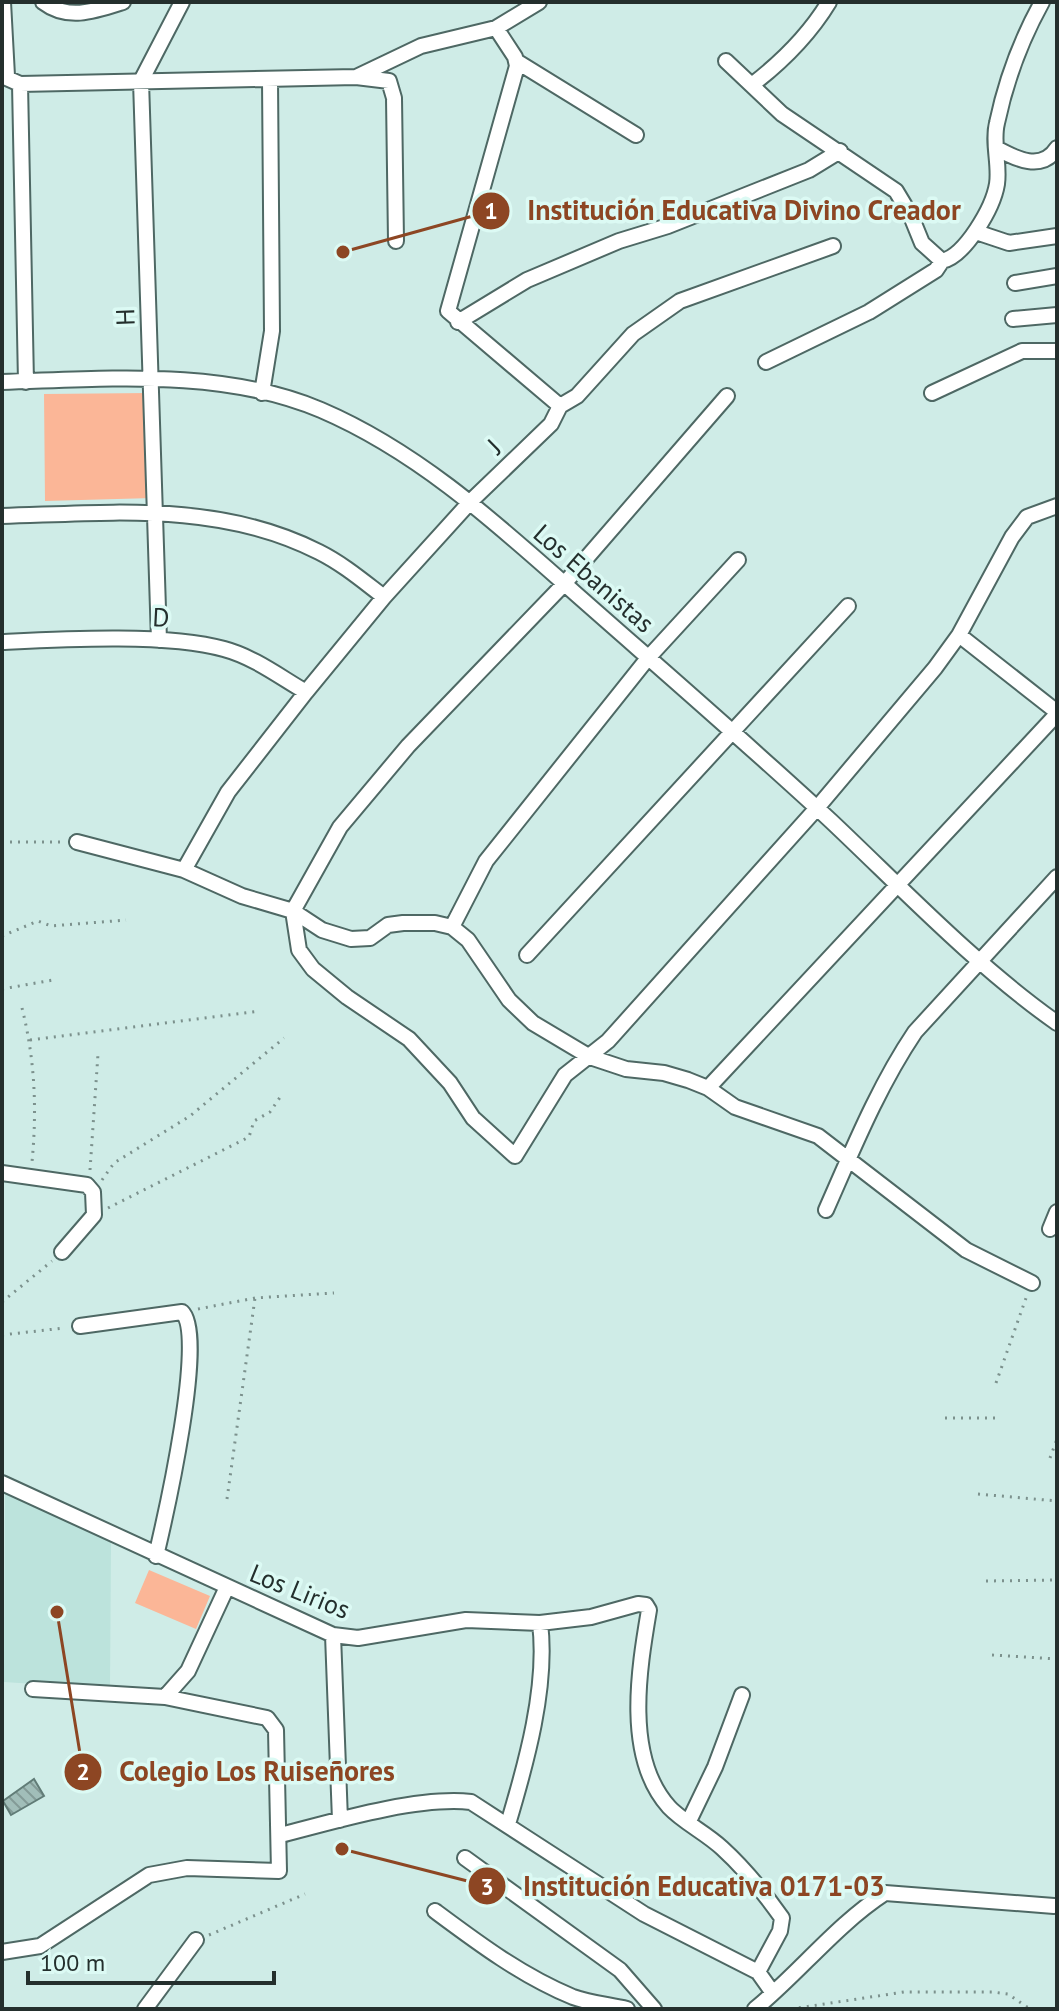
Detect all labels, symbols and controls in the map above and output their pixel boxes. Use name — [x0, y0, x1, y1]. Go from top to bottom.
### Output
callout: Institución Educativa Divino Creador — [471, 185, 977, 237]
text: Institución Educativa Divino Creador — [527, 191, 961, 228]
text: 1 — [484, 195, 498, 226]
street label: H — [108, 308, 142, 326]
street label: J — [479, 431, 508, 461]
street label: Los Ebanistas — [527, 517, 661, 639]
street label: D — [152, 600, 170, 634]
street label: Los Lirios — [245, 1556, 355, 1626]
callout: Colegio Los Ruiseñores — [63, 1746, 411, 1798]
text: Colegio Los Ruiseñores — [119, 1752, 395, 1789]
text: 2 — [76, 1756, 90, 1787]
callout: Institución Educativa 0171-03 — [467, 1860, 901, 1912]
text: Institución Educativa 0171-03 — [523, 1867, 885, 1904]
text: 3 — [480, 1871, 494, 1902]
scale bar — [28, 1935, 274, 1985]
text: 100 m — [40, 1947, 105, 1978]

